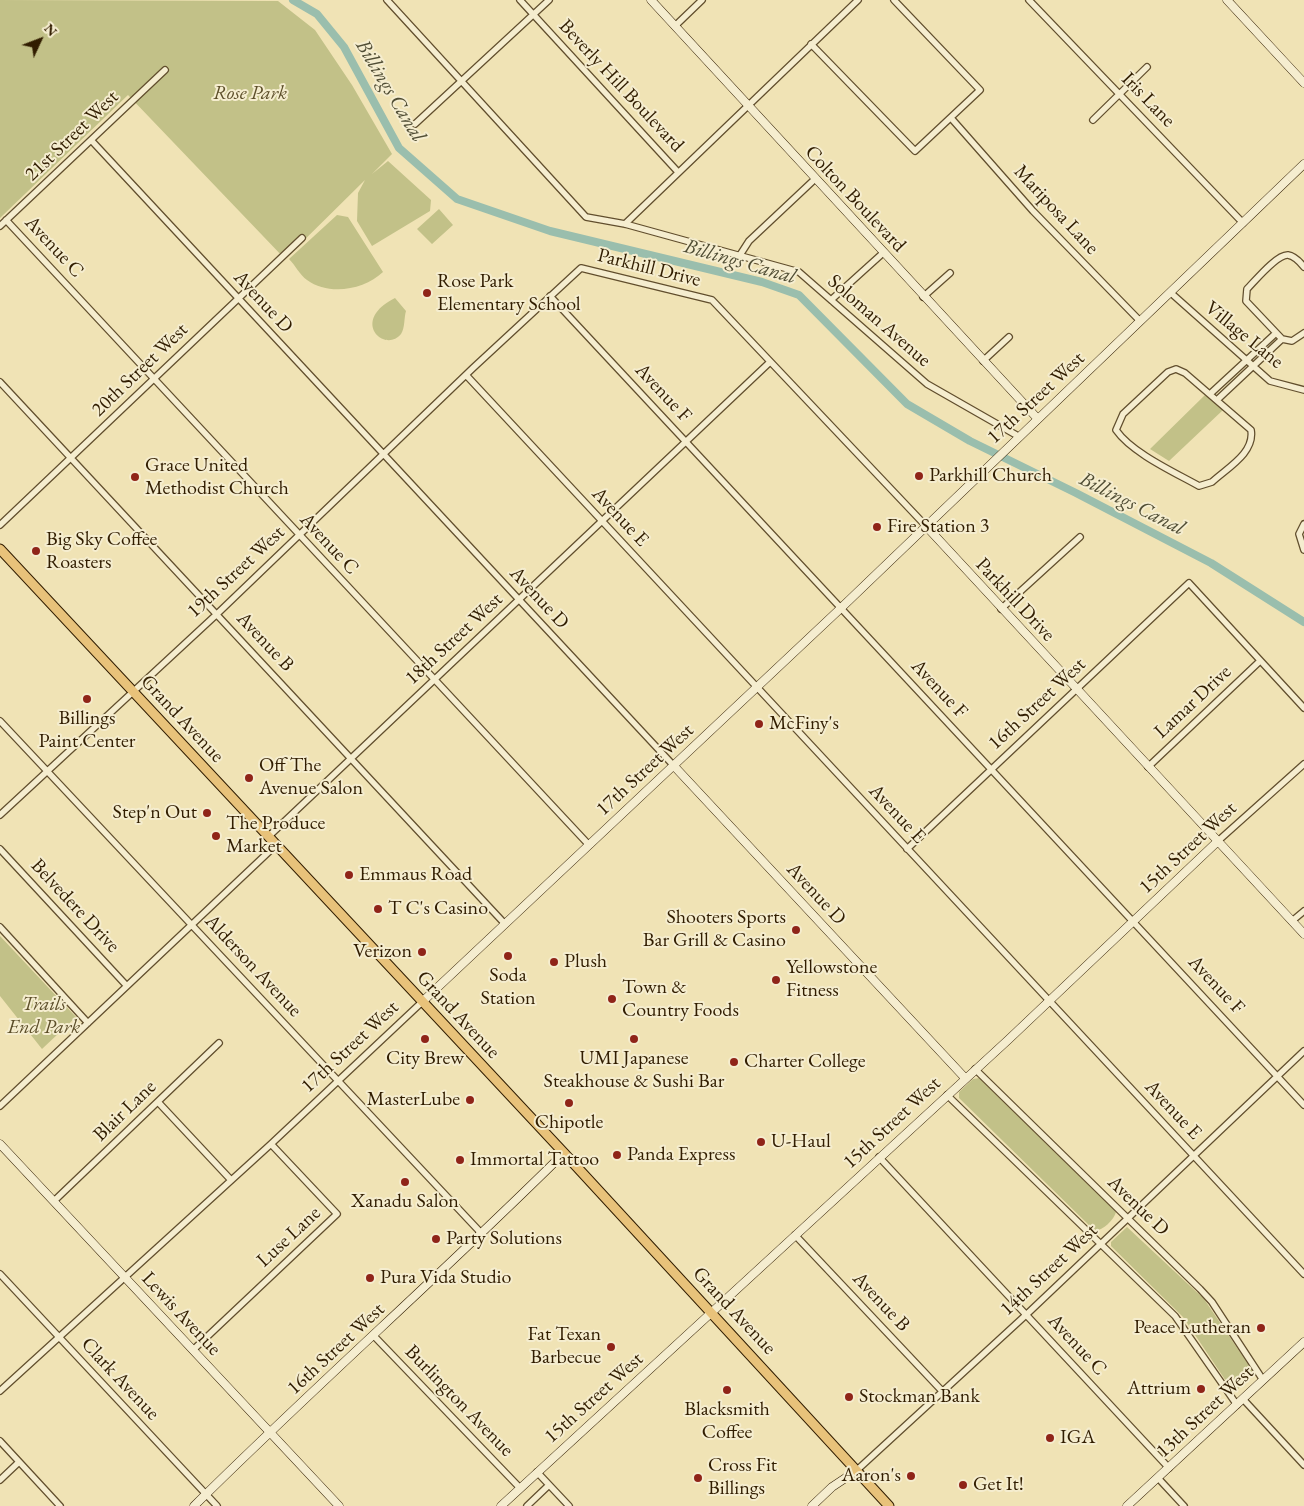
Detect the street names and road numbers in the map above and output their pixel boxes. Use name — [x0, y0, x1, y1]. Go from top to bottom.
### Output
street label: Beverly Hill Boulevard — [553, 15, 689, 157]
street label: Iris Lane — [1116, 68, 1180, 132]
street label: 21st Street West — [20, 85, 124, 187]
street label: Colton Boulevard — [799, 141, 911, 257]
street label: Mariposa Lane — [1008, 160, 1104, 260]
street label: Avenue C — [19, 211, 89, 283]
street label: Parkhill Drive — [595, 244, 703, 292]
street label: Avenue D — [228, 266, 298, 338]
street label: Soloman Avenue — [822, 270, 936, 372]
street label: Village Lane — [1200, 296, 1288, 374]
street label: 20th Street West — [87, 318, 193, 422]
street label: 17th Street West — [982, 347, 1090, 449]
street label: Avenue F — [630, 359, 696, 427]
street label: Avenue E — [586, 482, 654, 552]
street label: Avenue C — [294, 508, 364, 580]
street label: 19th Street West — [182, 521, 290, 623]
street label: Parkhill Drive — [970, 553, 1060, 647]
street label: Avenue D — [504, 562, 574, 634]
street label: 18th Street West — [400, 588, 508, 690]
street label: Avenue B — [231, 607, 299, 677]
street label: 16th Street West — [983, 653, 1091, 755]
street label: Avenue F — [906, 655, 972, 723]
street label: Lamar Drive — [1149, 660, 1237, 744]
street label: Grand Avenue — [135, 670, 229, 768]
street label: 17th Street West — [591, 719, 699, 821]
street label: Avenue E — [863, 779, 931, 849]
street label: 15th Street West — [1134, 797, 1242, 899]
street label: Belvedere Drive — [26, 854, 124, 958]
street label: Avenue D — [781, 858, 851, 930]
street label: Alderson Avenue — [199, 910, 307, 1022]
street label: Avenue F — [1183, 951, 1249, 1019]
street label: Grand Avenue — [411, 966, 505, 1064]
street label: 17th Street West — [296, 996, 404, 1098]
street label: 15th Street West — [838, 1072, 946, 1174]
street label: Blair Lane — [89, 1075, 161, 1147]
street label: Avenue E — [1139, 1075, 1207, 1145]
street label: Avenue D — [1102, 1171, 1174, 1241]
street label: Luse Lane — [252, 1201, 326, 1273]
street label: 14th Street West — [995, 1219, 1103, 1321]
street label: Grand Avenue — [687, 1262, 781, 1360]
street label: Lewis Avenue — [136, 1267, 226, 1361]
street label: Avenue B — [847, 1267, 915, 1337]
street label: 16th Street West — [282, 1298, 390, 1400]
street label: Avenue C — [1042, 1309, 1112, 1381]
street label: Clark Avenue — [76, 1333, 164, 1425]
street label: Burlington Avenue — [400, 1340, 518, 1462]
street label: 15th Street West — [540, 1347, 648, 1449]
street label: 13th Street West — [1151, 1361, 1259, 1463]

